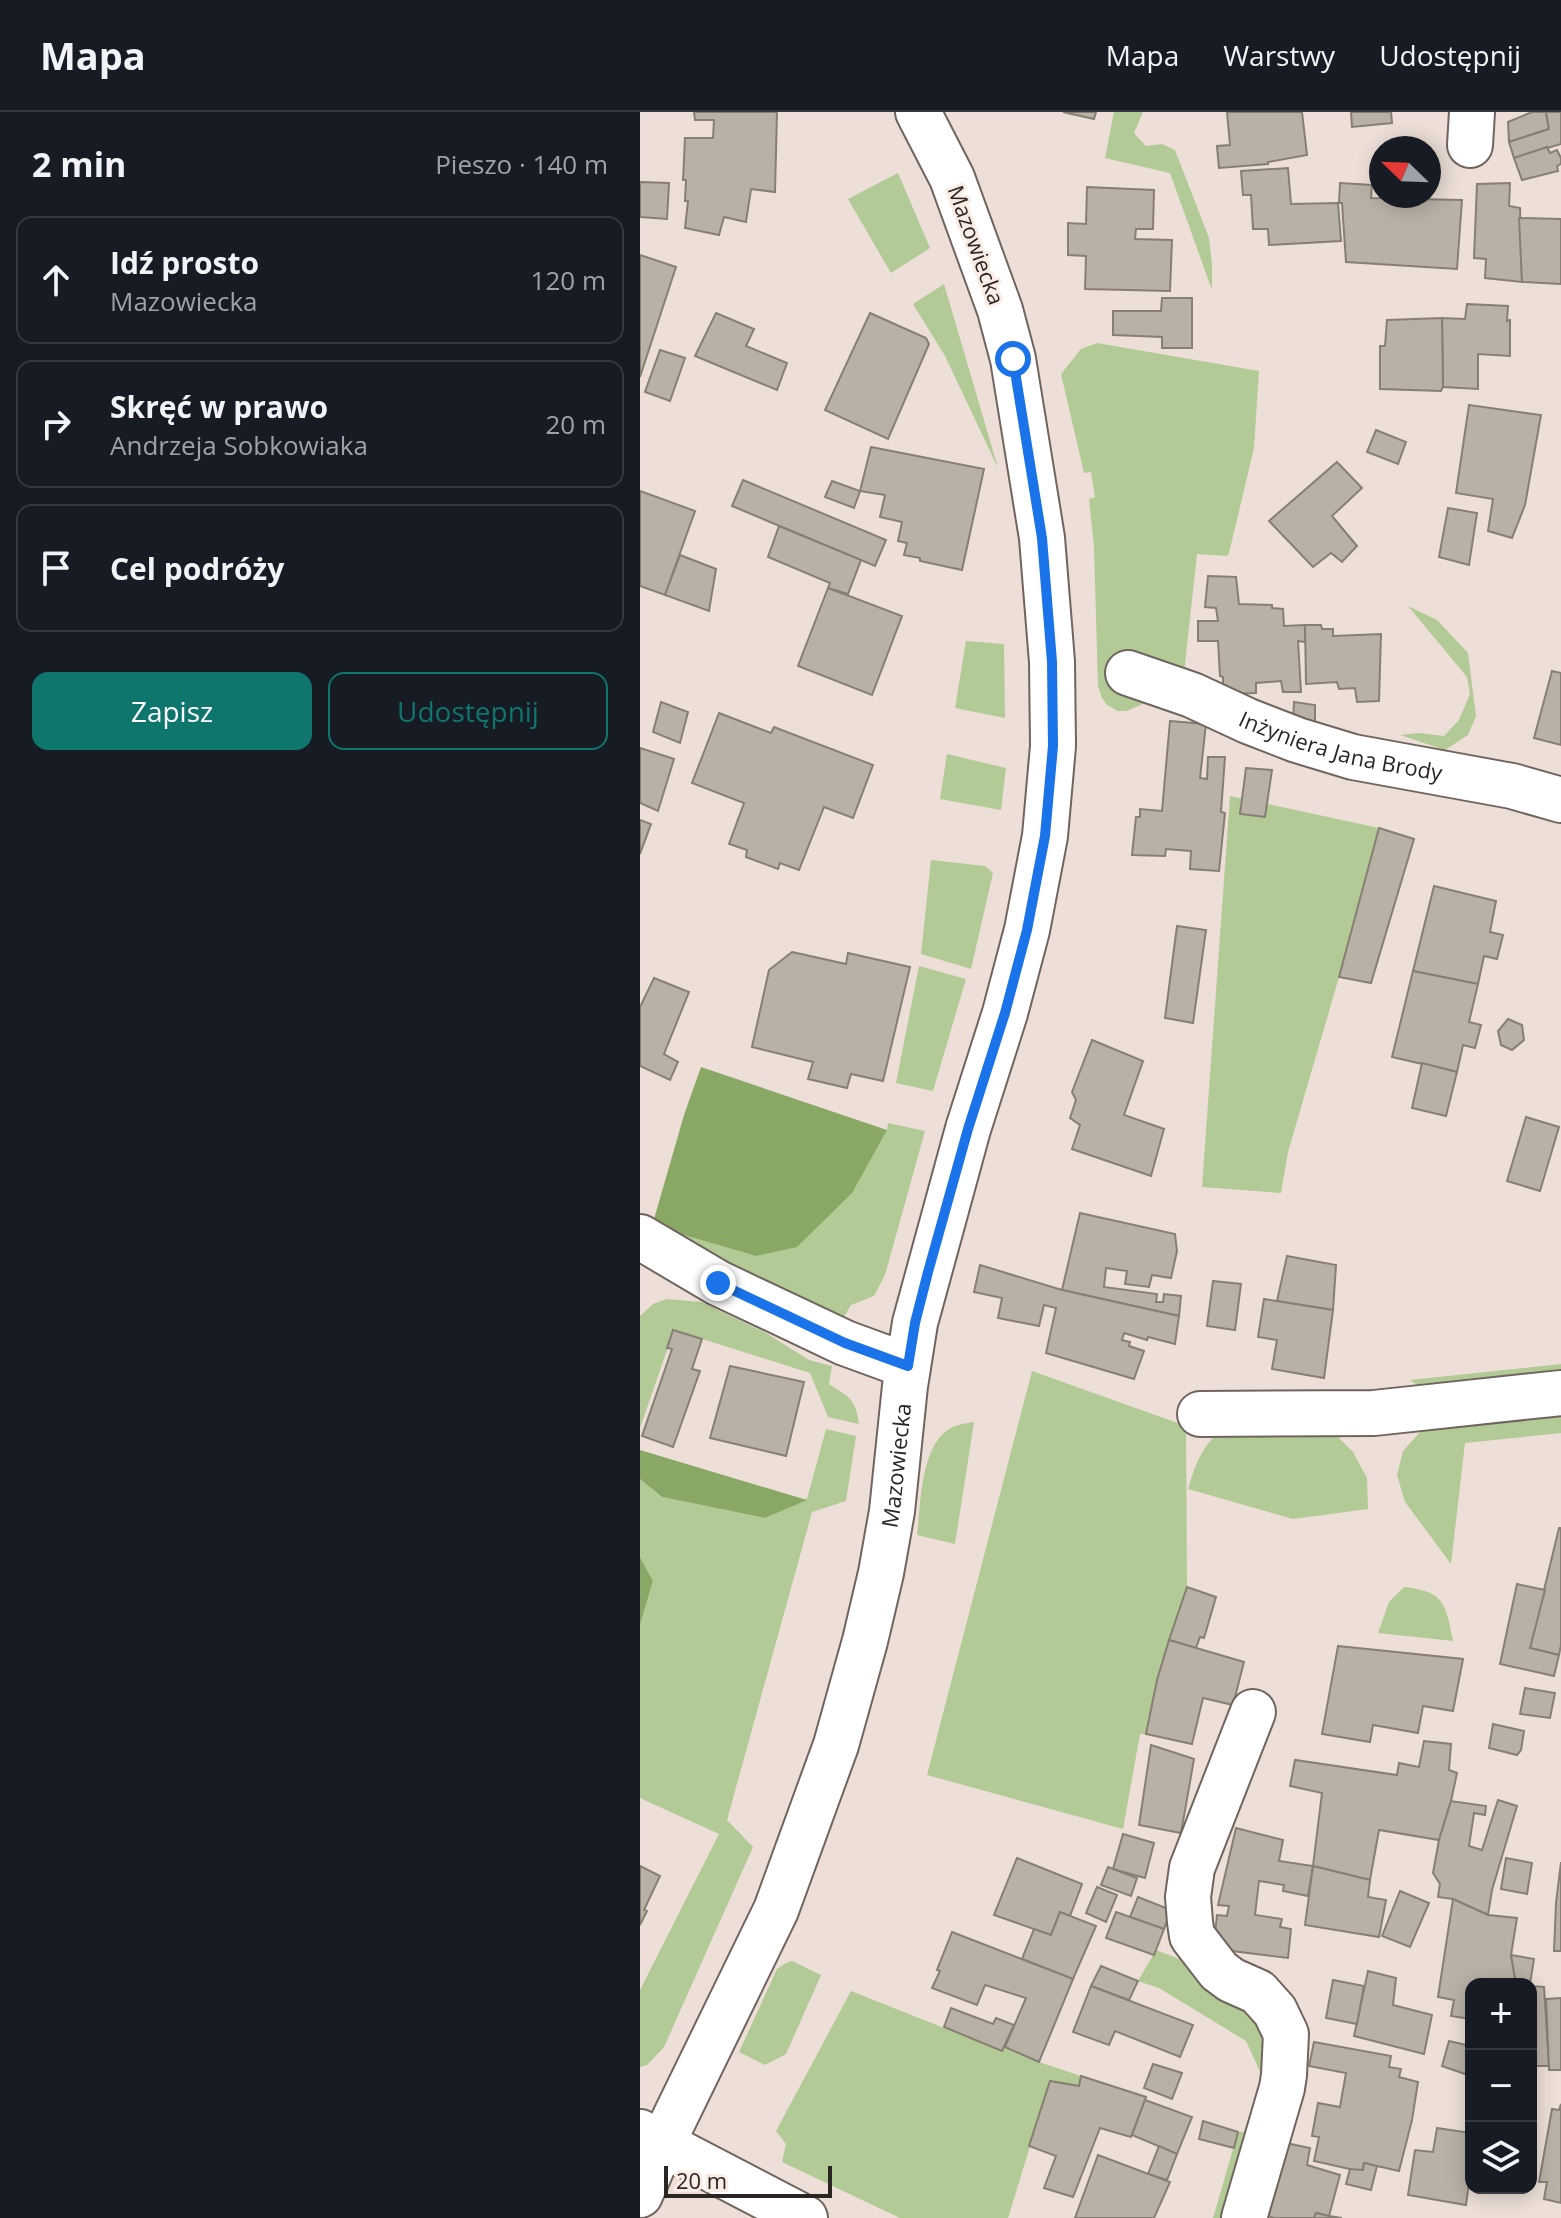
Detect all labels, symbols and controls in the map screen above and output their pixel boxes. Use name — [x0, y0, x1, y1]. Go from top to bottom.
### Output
text: Mapa — [40, 29, 146, 81]
text: Mapa — [1106, 36, 1179, 74]
text: Warstwy — [1223, 36, 1335, 74]
text: Udostępnij — [1379, 36, 1521, 74]
north arrow — [1369, 136, 1441, 208]
text: 2 min — [32, 141, 126, 187]
text: Pieszo · 140 m — [435, 146, 608, 182]
street label: Mazowiecka — [941, 181, 1012, 308]
text: Idź prosto — [110, 242, 259, 283]
icon: ahead — [34, 258, 78, 302]
text: 120 m — [531, 262, 606, 298]
text: Mazowiecka — [110, 283, 258, 319]
route start — [995, 341, 1031, 377]
text: Skręć w prawo — [110, 386, 328, 427]
icon: right — [34, 402, 78, 446]
text: 20 m — [545, 406, 606, 442]
text: Andrzeja Sobkowiaka — [110, 427, 368, 463]
icon: arrive — [34, 546, 78, 590]
text: Cel podróży — [110, 548, 284, 589]
button: Zapisz — [32, 672, 312, 750]
button: Udostępnij — [328, 672, 608, 750]
street label: Inżyniera Jana Brody — [1234, 703, 1446, 787]
route end — [700, 1265, 736, 1301]
street label: Mazowiecka — [873, 1402, 917, 1530]
map controls — [1465, 1978, 1537, 2194]
button: + — [1465, 1978, 1537, 2050]
button: − — [1465, 2050, 1537, 2122]
button: layers — [1465, 2122, 1537, 2194]
scale bar — [664, 2162, 832, 2198]
text: 20 m — [676, 2165, 727, 2195]

